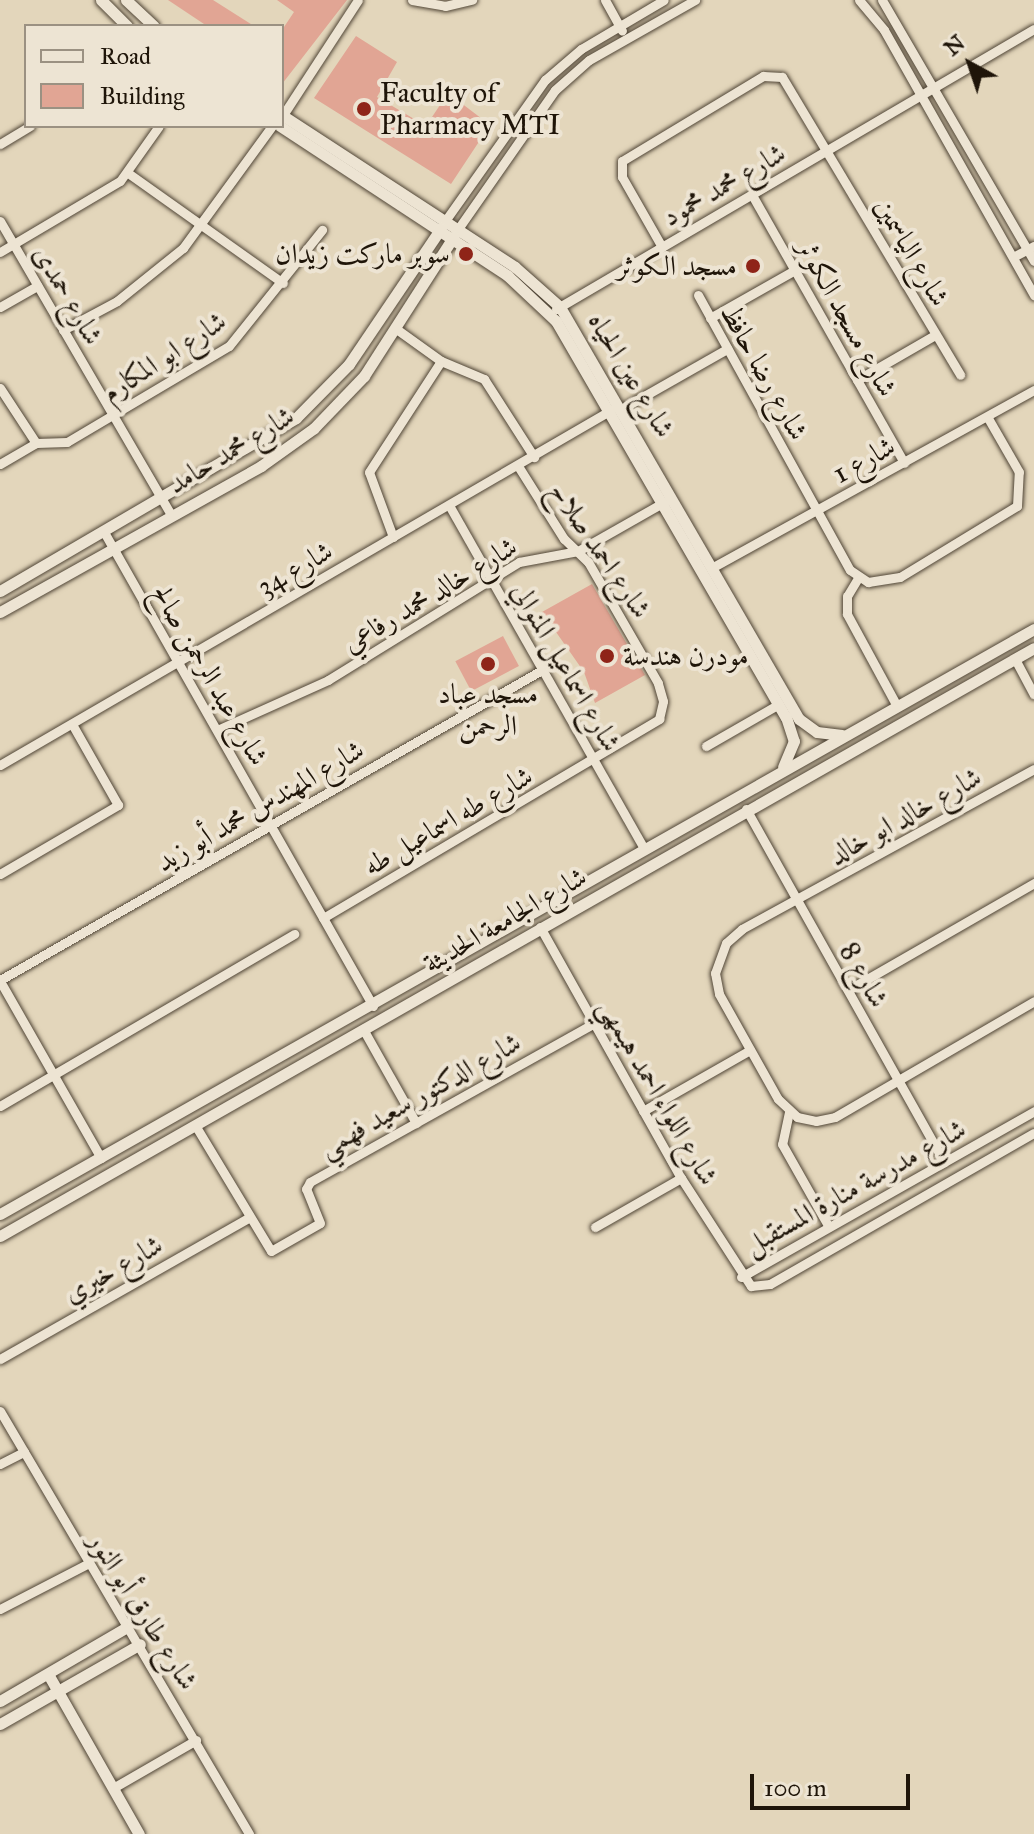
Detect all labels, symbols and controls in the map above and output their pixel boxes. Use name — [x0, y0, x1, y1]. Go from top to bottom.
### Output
legend — [24, 24, 284, 128]
north arrow — [930, 24, 1010, 104]
text: N — [938, 29, 970, 62]
text: Road — [100, 41, 151, 71]
place label: Faculty of Pharmacy MTI — [380, 76, 560, 142]
text: Building — [100, 81, 185, 111]
marker: Faculty of Pharmacy MTI — [355, 100, 373, 118]
street label: شارع محمد محمود — [656, 136, 792, 234]
street label: شارع الياسمين — [868, 192, 956, 312]
street label: شارع مسجد الكوثر — [790, 233, 904, 403]
place label: سوبر ماركت زيدان — [275, 237, 450, 271]
street label: شارع حمدى — [26, 239, 110, 351]
marker: سوبر ماركت زيدان — [457, 245, 475, 263]
place label: مسجد الكوثر — [617, 249, 737, 283]
marker: مسجد الكوثر — [744, 257, 762, 275]
street label: شارع رضا حافظ — [713, 298, 815, 446]
street label: شارع ابو المكارم — [95, 304, 233, 410]
street label: شارع عين الحياه — [580, 306, 682, 444]
street label: شارع محمد حامد — [162, 399, 300, 501]
street label: شارع 1 — [827, 429, 901, 491]
street label: شارع احمد صلاح — [542, 475, 658, 625]
street label: شارع خالد محمد رفاعي — [337, 530, 523, 660]
street label: شارع 34 — [251, 534, 339, 604]
street label: شارع اسماعيل المنوالي — [504, 576, 628, 758]
street label: شارع عبد الرحمن صالح — [145, 578, 275, 772]
place label: مودرن هندسة — [623, 639, 749, 673]
marker: مودرن هندسة — [598, 647, 616, 665]
marker: مسجد عباد الرحمن — [479, 655, 497, 673]
place label: مسجد عباد الرحمن — [438, 677, 538, 743]
street label: شارع المهندس محمد أبو زيد — [150, 733, 370, 879]
street label: شارع طه اسماعيل طه — [357, 759, 539, 883]
street label: شارع خالد ابو خالد — [823, 760, 987, 872]
street label: شارع الجامعة الحديثة — [417, 860, 593, 980]
street label: شارع 8 — [832, 936, 896, 1014]
street label: شارع اللواء احمد هيمهي — [591, 993, 725, 1191]
street label: شارع الدكتور سعيد فهمي — [313, 1026, 527, 1164]
street label: شارع مدرسة منارة المستقبل — [738, 1112, 972, 1262]
street label: شارع خيري — [57, 1228, 169, 1310]
street label: شارع طارق أبو النور — [81, 1526, 205, 1696]
scale bar — [754, 1758, 914, 1808]
text: 100 m — [764, 1773, 827, 1803]

